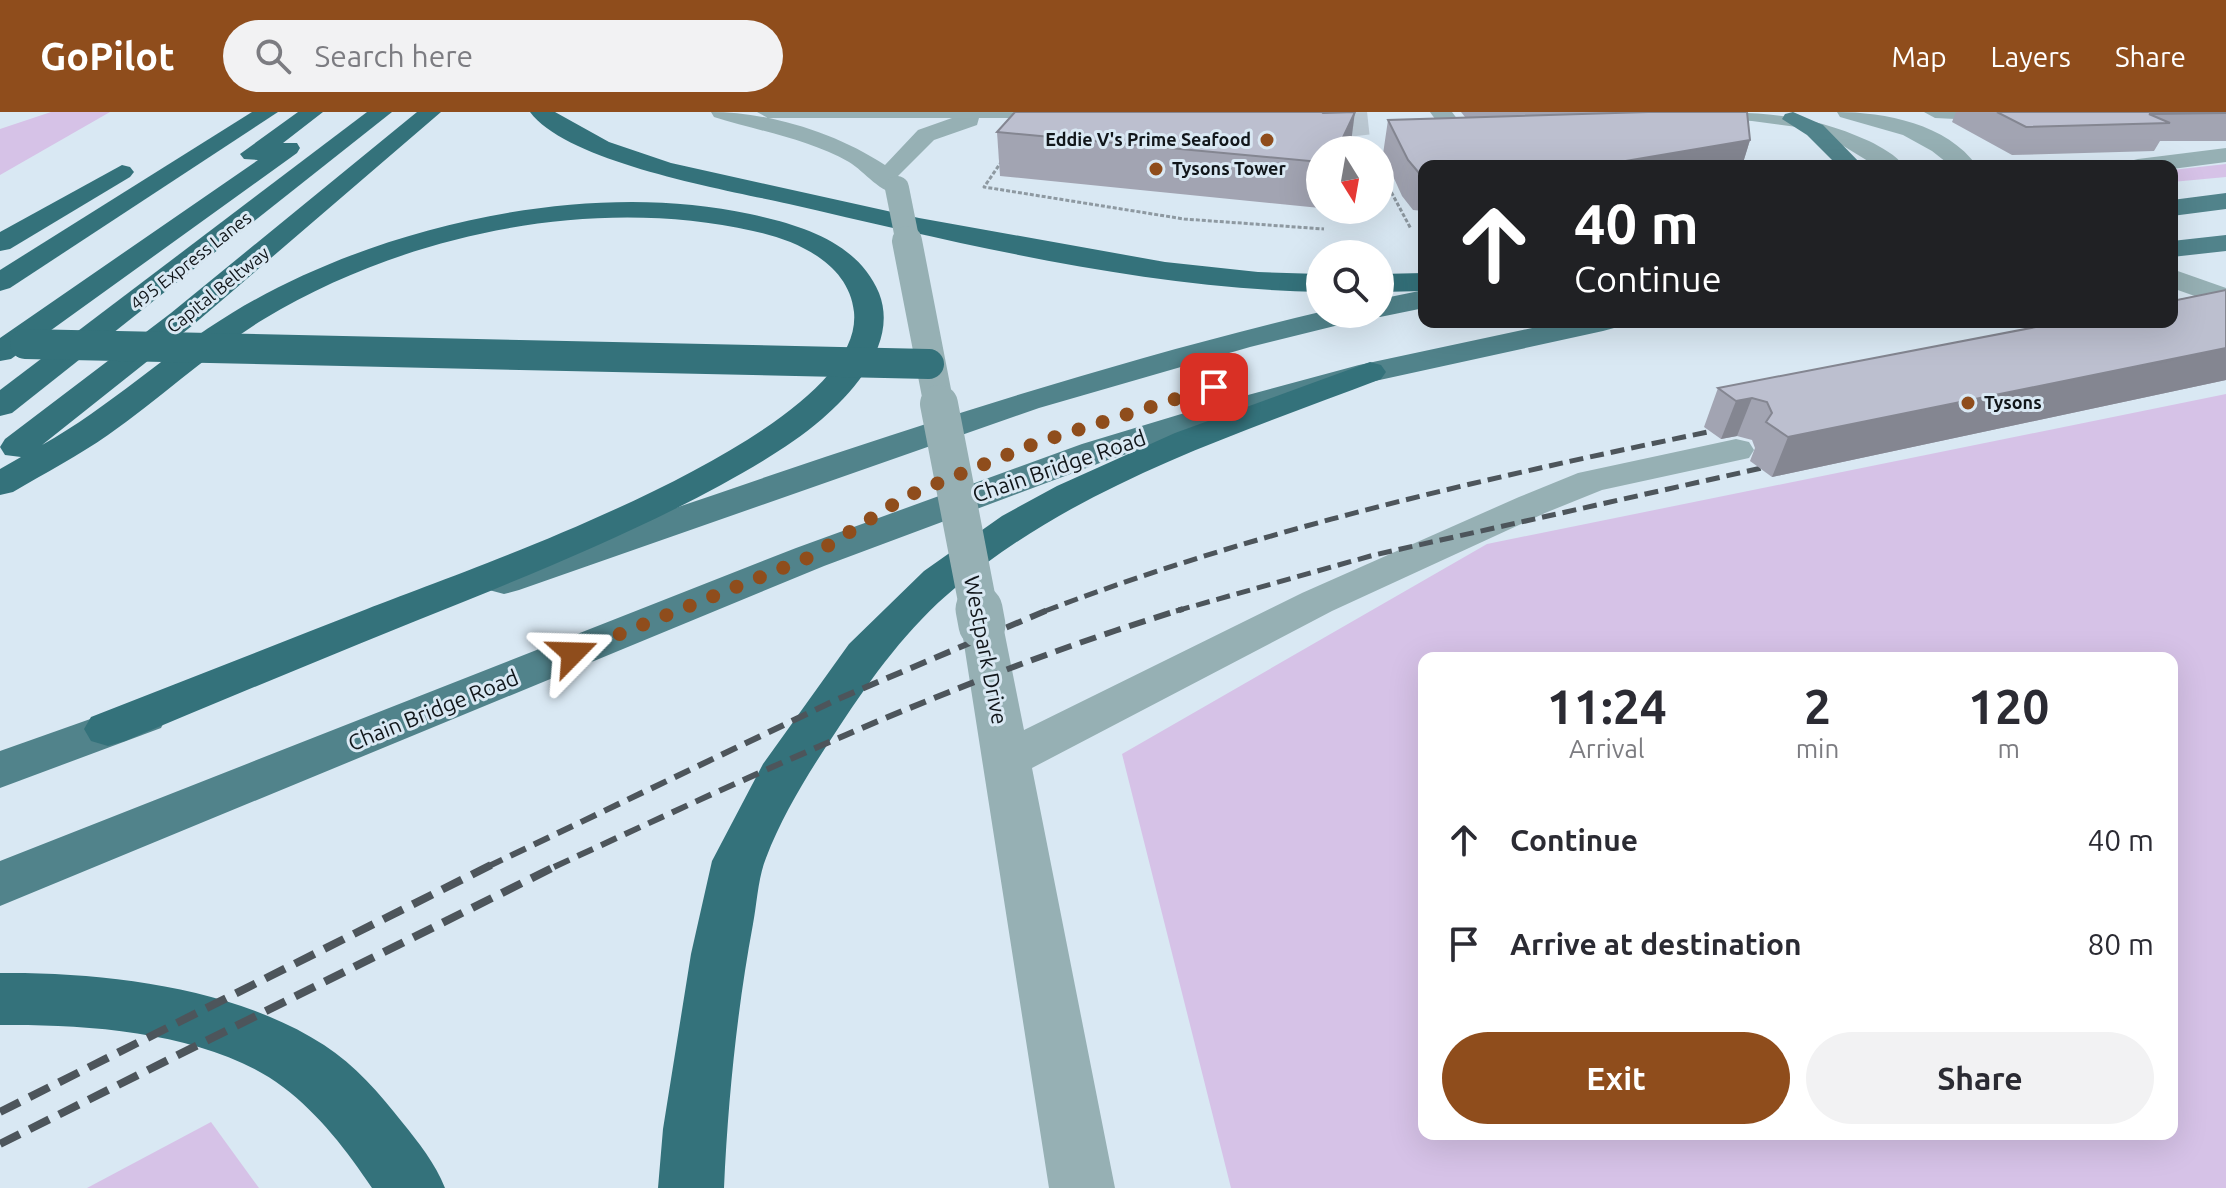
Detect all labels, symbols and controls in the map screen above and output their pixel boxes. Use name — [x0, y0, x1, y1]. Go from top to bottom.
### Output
search box — [223, 20, 783, 92]
icon: search — [251, 34, 295, 78]
text: GoPilot — [40, 35, 175, 77]
text: Search here — [315, 39, 473, 73]
text: Map — [1891, 41, 1947, 72]
text: Layers — [1991, 41, 2071, 72]
text: Share — [2115, 41, 2186, 72]
place label: Eddie V's Prime Seafood — [1045, 129, 1251, 149]
marker: Eddie V's Prime Seafood — [1258, 131, 1276, 149]
north arrow — [1306, 136, 1394, 224]
map controls — [1306, 136, 1394, 328]
place label: Tysons Tower — [1172, 158, 1286, 178]
marker: Tysons Tower — [1147, 160, 1165, 178]
icon: ahead — [1442, 192, 1546, 296]
text: 40 m — [1574, 192, 1699, 255]
street label: 495 Express Lanes — [126, 207, 255, 313]
button: search — [1306, 240, 1394, 328]
street label: Capital Beltway — [162, 242, 273, 336]
text: Continue — [1574, 258, 1722, 299]
pin — [1180, 353, 1248, 421]
icon: arrive — [1192, 365, 1236, 409]
place label: Tysons — [1984, 392, 2042, 412]
marker: Tysons — [1959, 394, 1977, 412]
street label: Chain Bridge Road — [969, 424, 1149, 507]
street label: Westpark Drive — [960, 573, 1013, 726]
position arrow — [531, 611, 615, 695]
street label: Chain Bridge Road — [344, 664, 522, 755]
text: 11:24 — [1547, 679, 1667, 733]
text: 2 — [1804, 679, 1831, 733]
text: 120 — [1968, 679, 2049, 733]
text: Arrival — [1569, 734, 1645, 763]
text: min — [1796, 734, 1839, 763]
text: m — [1997, 734, 2020, 763]
icon: ahead — [1442, 818, 1486, 862]
text: Continue — [1510, 823, 1638, 857]
text: 40 m — [2087, 823, 2154, 857]
icon: arrive — [1442, 922, 1486, 966]
text: Arrive at destination — [1510, 927, 1802, 961]
text: 80 m — [2087, 927, 2154, 961]
button: Exit — [1442, 1032, 1790, 1124]
button: Share — [1806, 1032, 2154, 1124]

